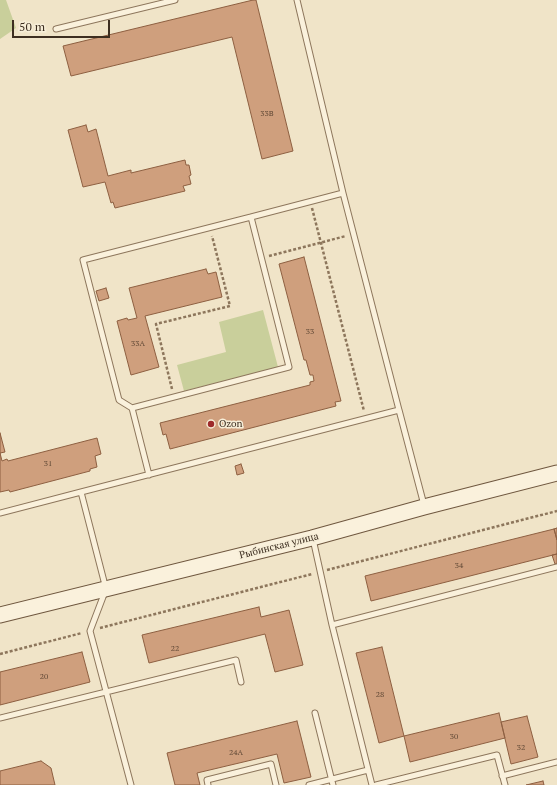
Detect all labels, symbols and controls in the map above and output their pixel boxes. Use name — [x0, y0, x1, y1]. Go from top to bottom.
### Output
scale bar — [14, 12, 112, 38]
text: 50 m — [19, 19, 45, 34]
house number: 33В — [260, 109, 274, 119]
house number: 33 — [306, 327, 314, 337]
house number: 33А — [131, 339, 145, 349]
place label: Ozon — [219, 418, 242, 430]
marker: Ozon — [206, 419, 216, 429]
house number: 31 — [44, 459, 52, 469]
street label: Рыбинская улица — [238, 530, 320, 562]
house number: 34 — [455, 561, 463, 571]
house number: 22 — [171, 644, 179, 654]
house number: 20 — [40, 672, 48, 682]
house number: 28 — [376, 690, 384, 700]
house number: 30 — [450, 732, 458, 742]
house number: 32 — [517, 743, 525, 753]
house number: 24А — [229, 748, 243, 758]

